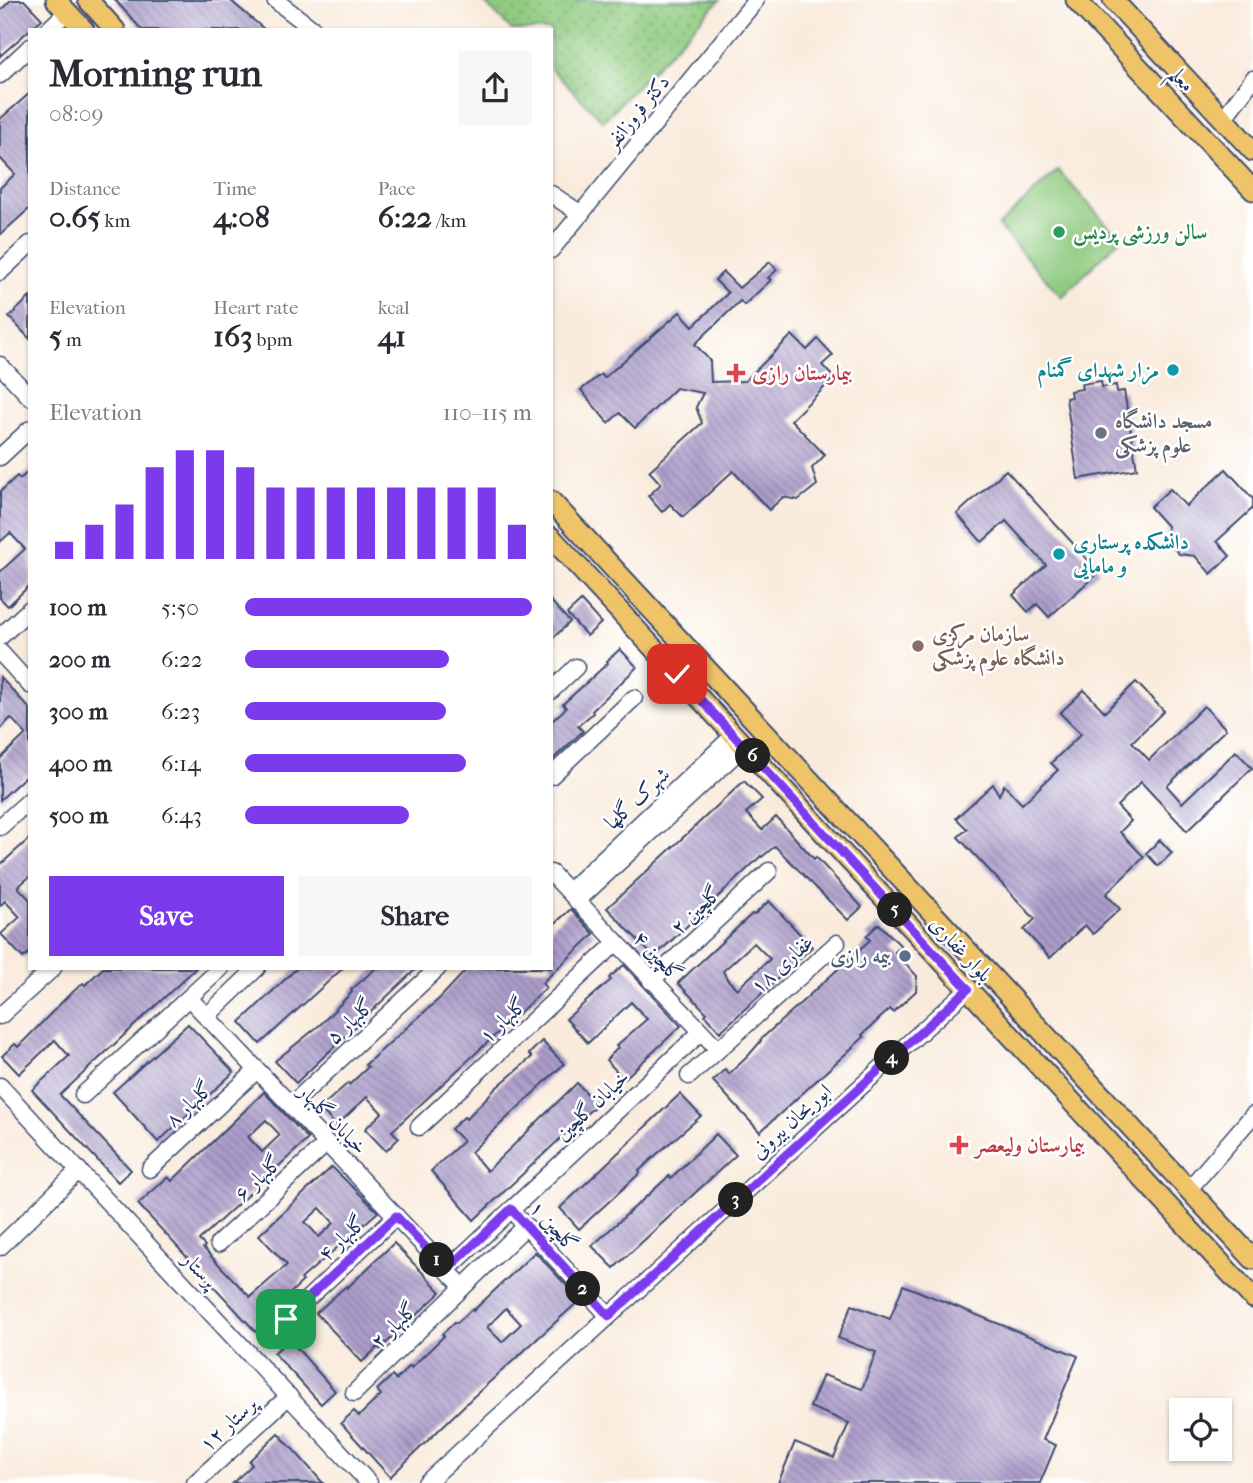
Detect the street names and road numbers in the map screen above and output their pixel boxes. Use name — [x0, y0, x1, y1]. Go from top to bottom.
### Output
street label: معلم — [1158, 61, 1200, 103]
street label: دکتر فروزانفر — [598, 70, 675, 156]
street label: شهرک گلها — [599, 761, 676, 836]
street label: گلچین ۲ — [665, 880, 728, 941]
street label: بلوار غفاری — [924, 911, 997, 987]
street label: گلچین ۴ — [627, 925, 688, 988]
street label: غفاری ۱۸ — [746, 930, 818, 998]
street label: گلبهار ۱ — [474, 991, 533, 1049]
street label: گلبهار ۵ — [321, 992, 380, 1050]
street label: خیابان گلچین — [549, 1064, 635, 1147]
street label: گلبهار ۸ — [160, 1075, 219, 1133]
street label: خیابان گلبهار — [291, 1077, 373, 1160]
street label: ابوریحان بیرونی — [746, 1079, 837, 1164]
street label: گلبهار ۶ — [229, 1149, 288, 1207]
street label: گلچین ۱ — [523, 1195, 584, 1258]
street label: گلبهار ۴ — [313, 1209, 372, 1267]
street label: پرستار — [175, 1246, 224, 1295]
street label: گلبهار ۲ — [365, 1296, 424, 1355]
street label: پرستار ۱۲ — [194, 1390, 264, 1457]

